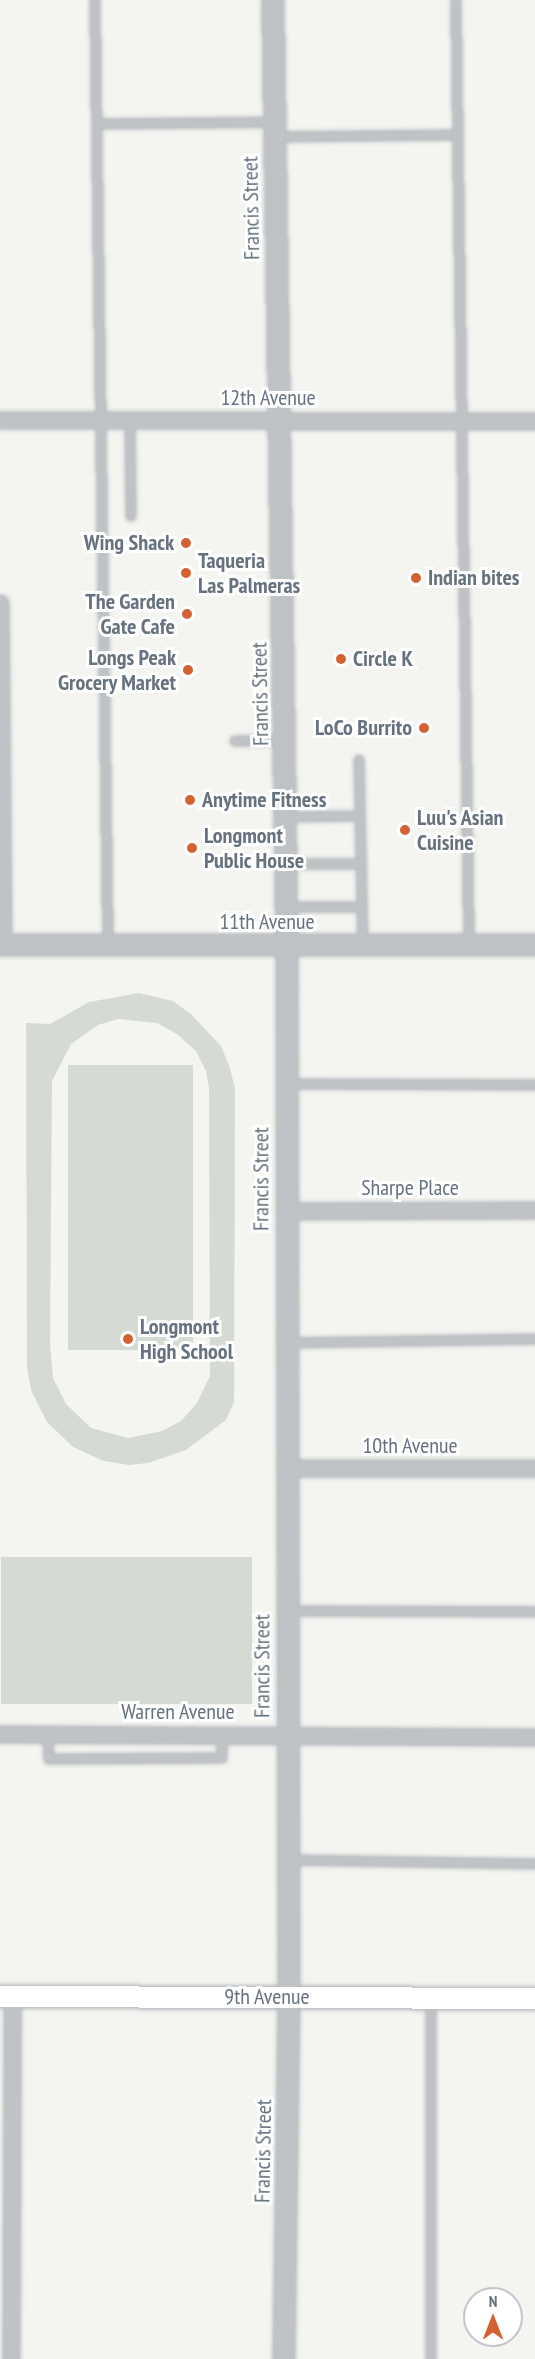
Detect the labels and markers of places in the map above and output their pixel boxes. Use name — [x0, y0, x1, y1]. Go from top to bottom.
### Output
place label: Wing Shack — [84, 530, 174, 556]
marker: Wing Shack — [179, 536, 193, 550]
place label: Taqueria Las Palmeras — [198, 547, 300, 598]
place label: Indian bites — [428, 565, 520, 591]
marker: Taqueria Las Palmeras — [179, 566, 193, 580]
marker: Indian bites — [409, 571, 423, 585]
place label: The Garden Gate Cafe — [85, 588, 175, 640]
marker: The Garden Gate Cafe — [180, 607, 194, 621]
place label: Longs Peak Grocery Market — [57, 644, 176, 696]
place label: Circle K — [353, 646, 413, 672]
marker: Circle K — [334, 652, 348, 666]
marker: Longs Peak Grocery Market — [181, 663, 195, 677]
place label: LoCo Burrito — [315, 715, 412, 741]
marker: LoCo Burrito — [417, 721, 431, 735]
place label: Anytime Fitness — [202, 787, 326, 813]
marker: Anytime Fitness — [183, 793, 197, 807]
place label: Luu's Asian Cuisine — [417, 804, 504, 855]
place label: Longmont Public House — [204, 822, 304, 873]
marker: Luu's Asian Cuisine — [398, 823, 412, 837]
marker: Longmont Public House — [185, 841, 199, 855]
place label: Longmont High School — [140, 1313, 233, 1364]
marker: Longmont High School — [121, 1332, 135, 1346]

